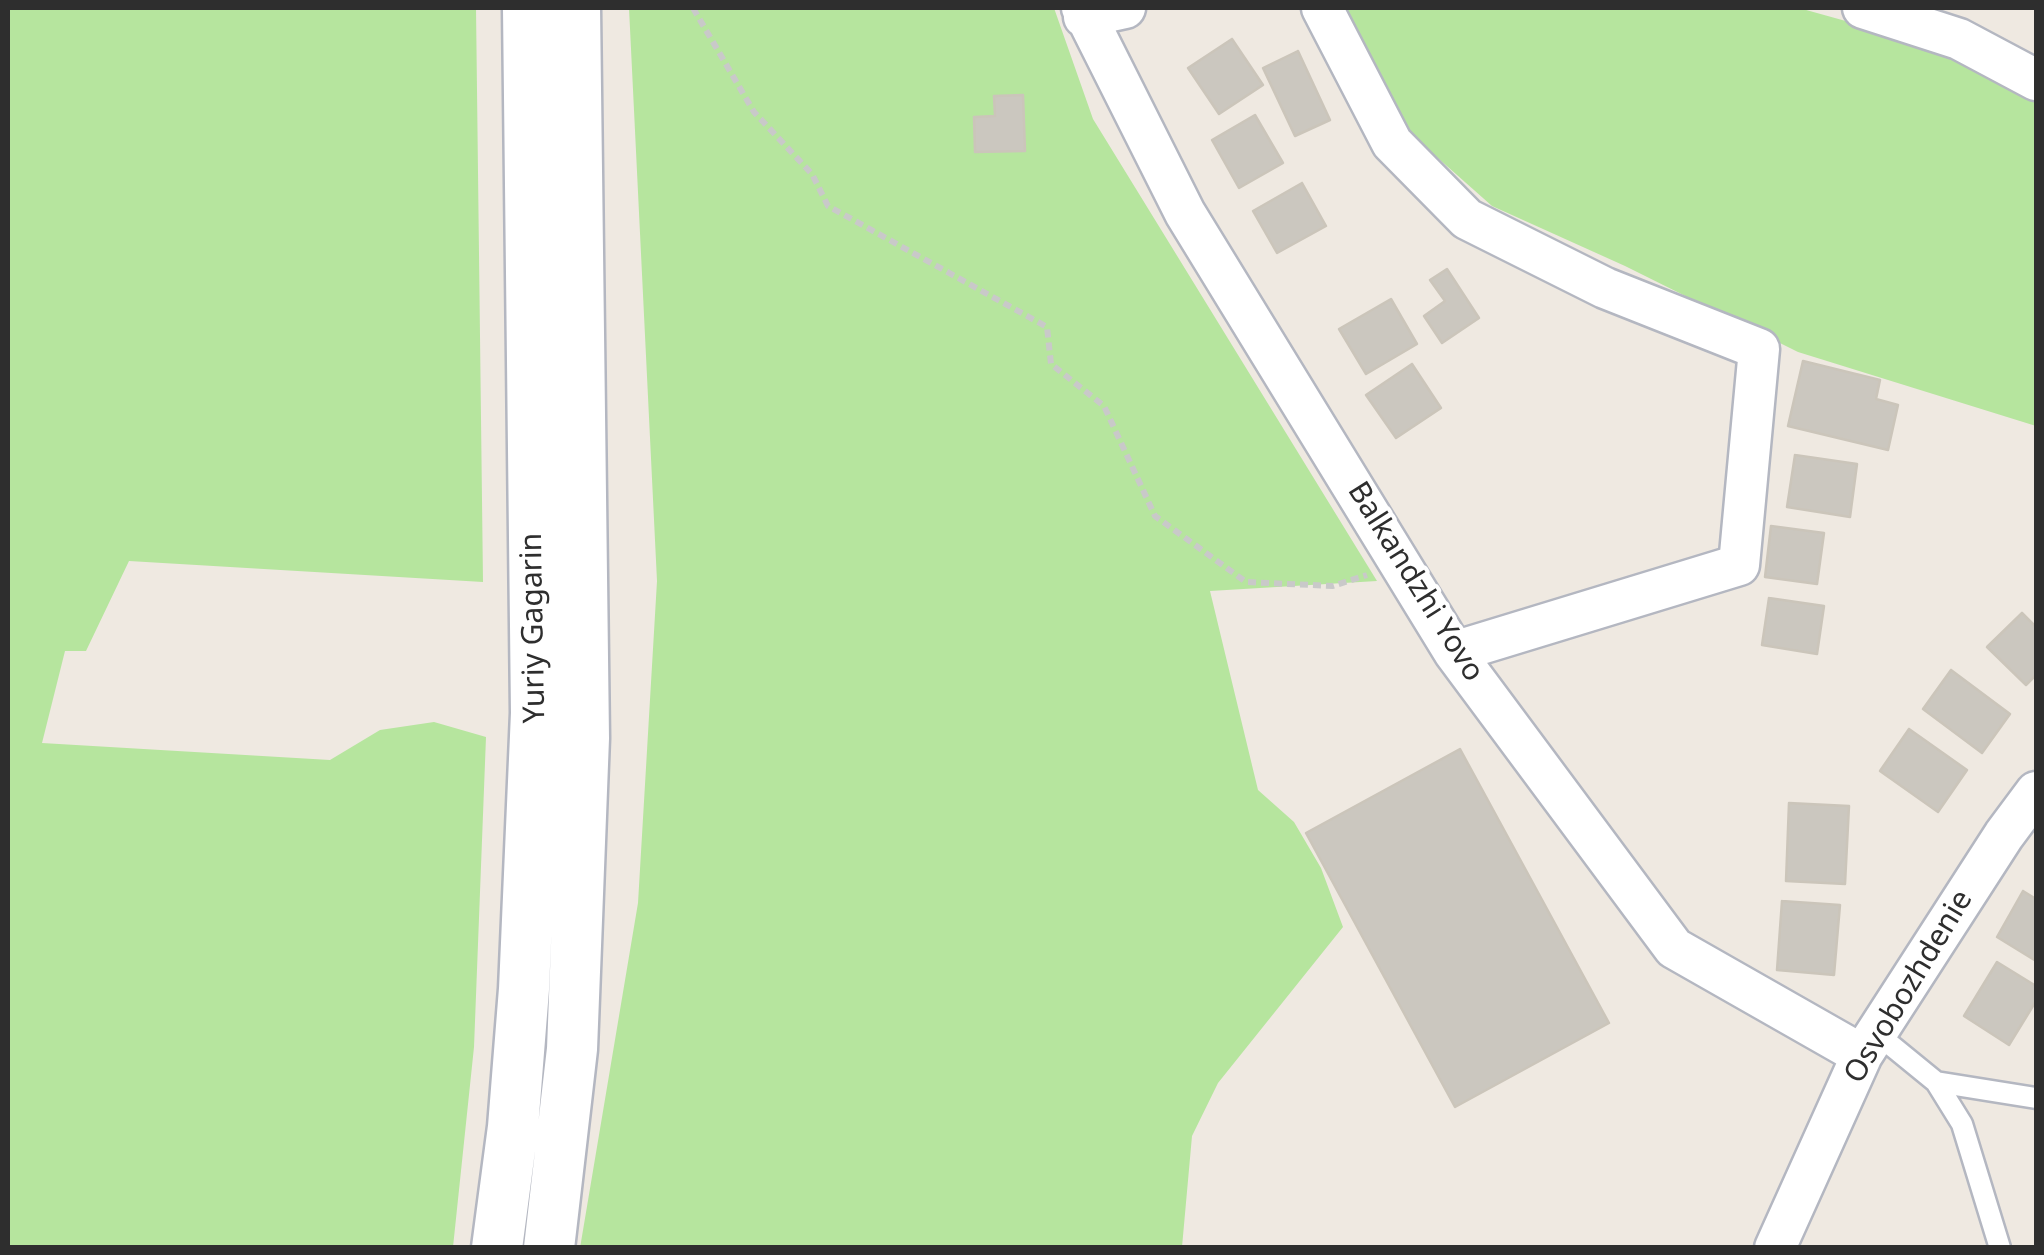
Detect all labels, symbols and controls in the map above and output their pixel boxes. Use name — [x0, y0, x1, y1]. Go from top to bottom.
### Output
street label: Balkandzhi Yovo — [1339, 476, 1491, 688]
street label: Yuriy Gagarin — [514, 532, 554, 724]
street label: Osvobozhdenie — [1837, 884, 1981, 1090]

